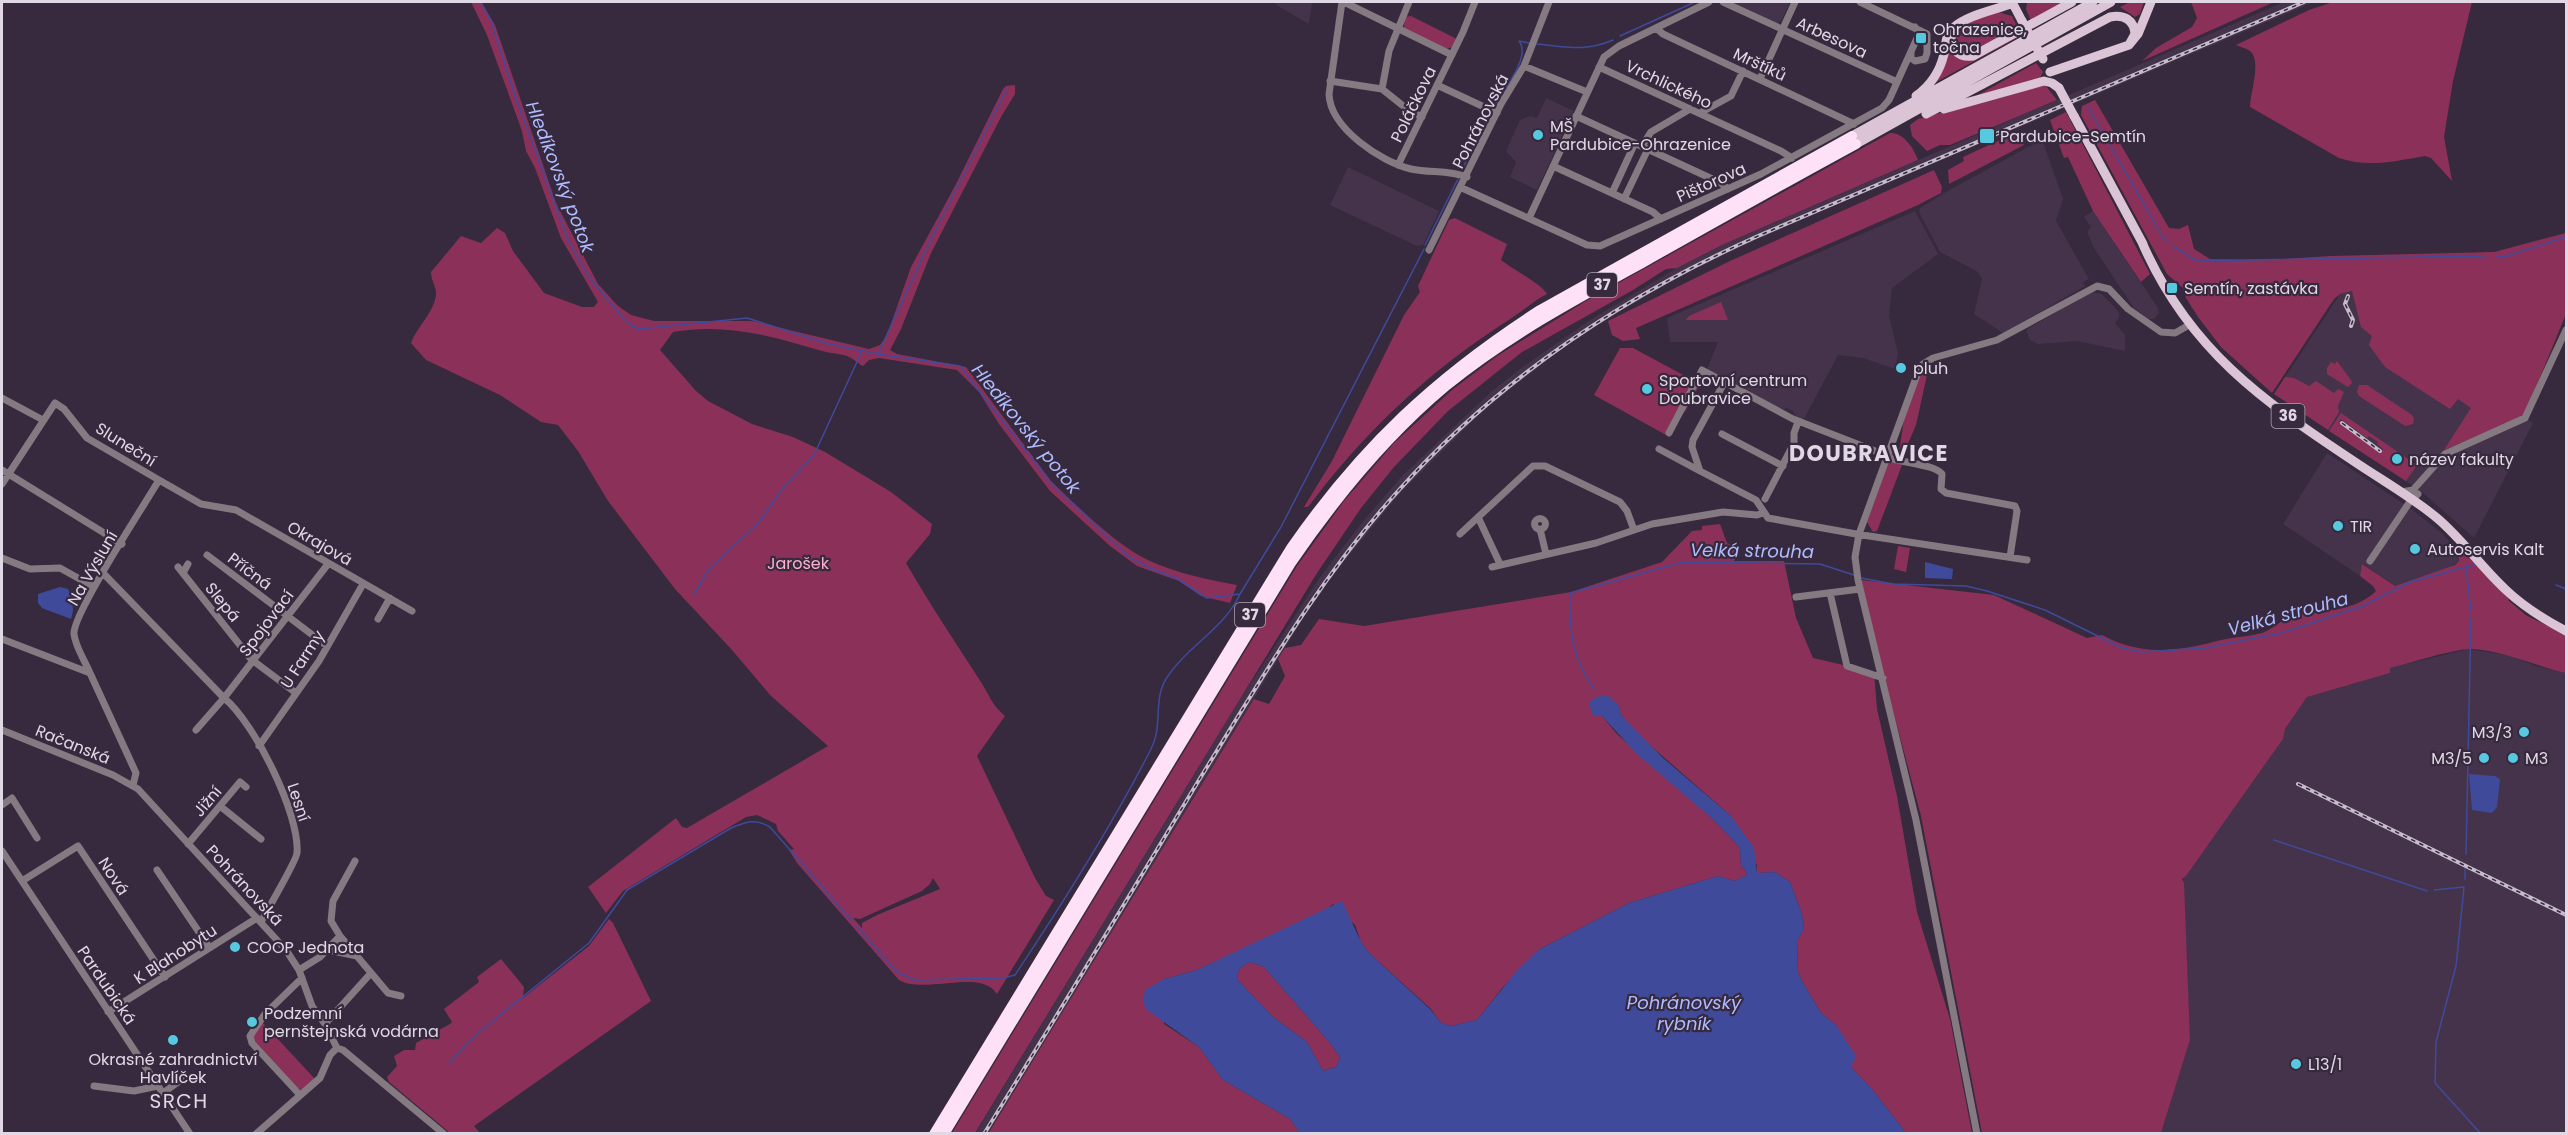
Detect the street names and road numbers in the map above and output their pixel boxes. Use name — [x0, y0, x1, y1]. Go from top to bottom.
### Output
street label: Arbesova — [1793, 11, 1871, 64]
street label: Mrštíků — [1729, 42, 1790, 87]
street label: Vrchlického — [1622, 54, 1716, 115]
street label: Poláčkova — [1385, 62, 1442, 146]
street label: Pohránovská — [1447, 70, 1514, 173]
street label: Pištorova — [1673, 157, 1750, 208]
road number: 37 — [1587, 273, 1617, 297]
road number: 36 — [2272, 404, 2304, 428]
street label: Sluneční — [91, 417, 161, 472]
street label: Okrajová — [283, 516, 357, 571]
street label: Na Výsluní — [62, 527, 123, 610]
street label: Příčná — [223, 547, 277, 596]
street label: Slepá — [200, 578, 246, 627]
street label: Spojovací — [234, 585, 299, 661]
road number: 37 — [1235, 603, 1265, 627]
street label: U Farmy — [275, 626, 330, 693]
street label: Račanská — [32, 719, 114, 770]
street label: Lesní — [282, 780, 316, 824]
street label: Jižní — [188, 781, 227, 822]
street label: Pohránovská — [201, 840, 288, 931]
street label: Nová — [93, 853, 134, 900]
street label: K Blahobytu — [129, 919, 221, 990]
street label: Pardubická — [72, 941, 141, 1029]

